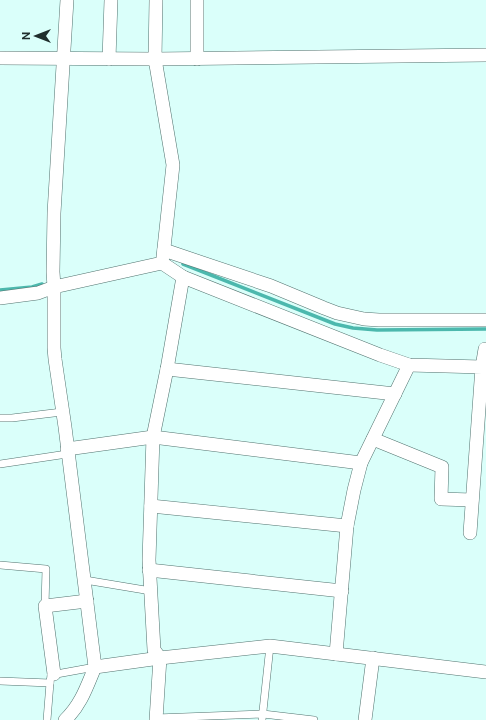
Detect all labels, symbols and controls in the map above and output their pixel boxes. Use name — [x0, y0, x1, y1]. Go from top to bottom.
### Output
north arrow — [16, 16, 56, 56]
text: N — [20, 32, 32, 40]

